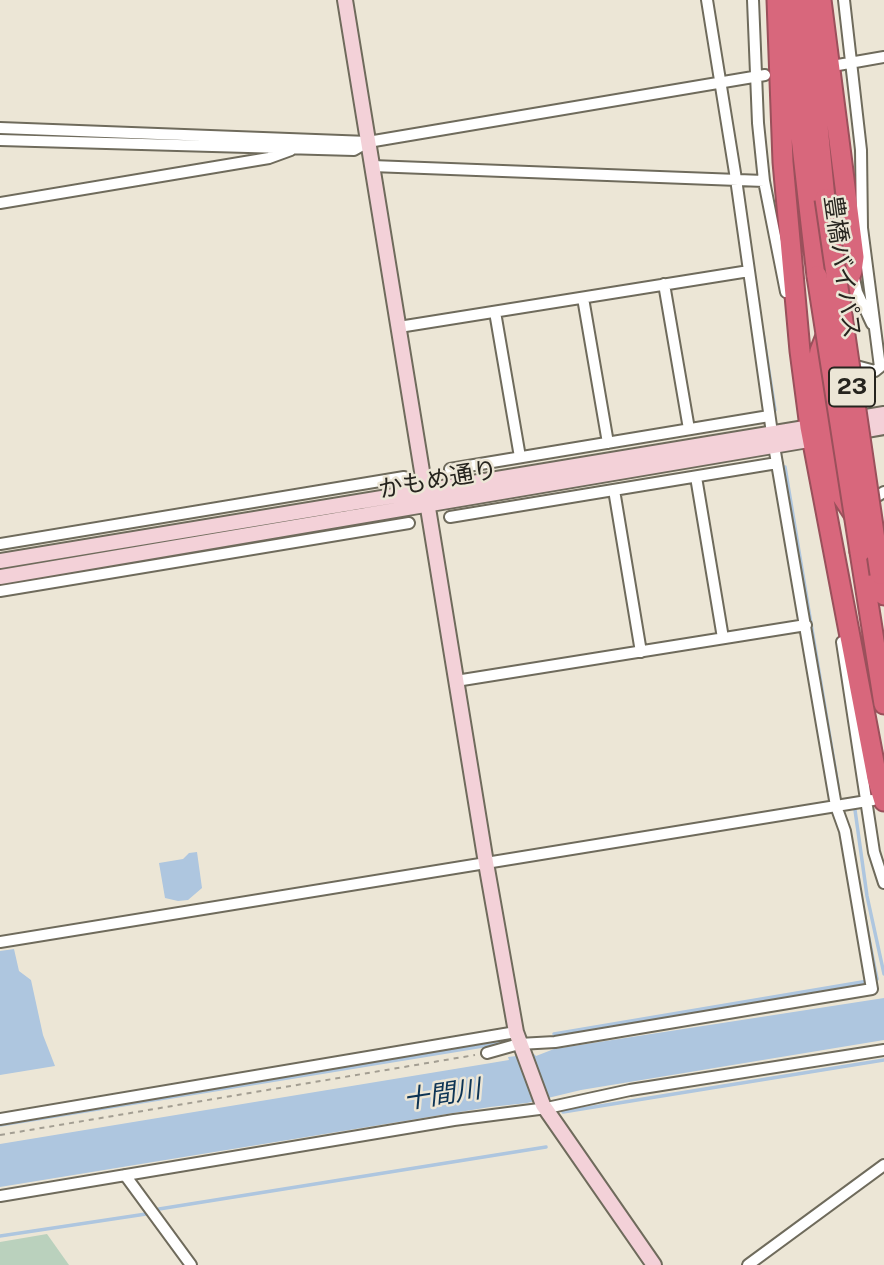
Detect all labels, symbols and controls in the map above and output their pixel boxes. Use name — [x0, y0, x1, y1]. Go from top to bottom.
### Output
street label: 豊橋バイパス — [818, 194, 866, 340]
road number: 23 — [829, 368, 875, 406]
street label: かもめ通り — [376, 455, 500, 505]
water label: 十間川 — [401, 1073, 483, 1117]

